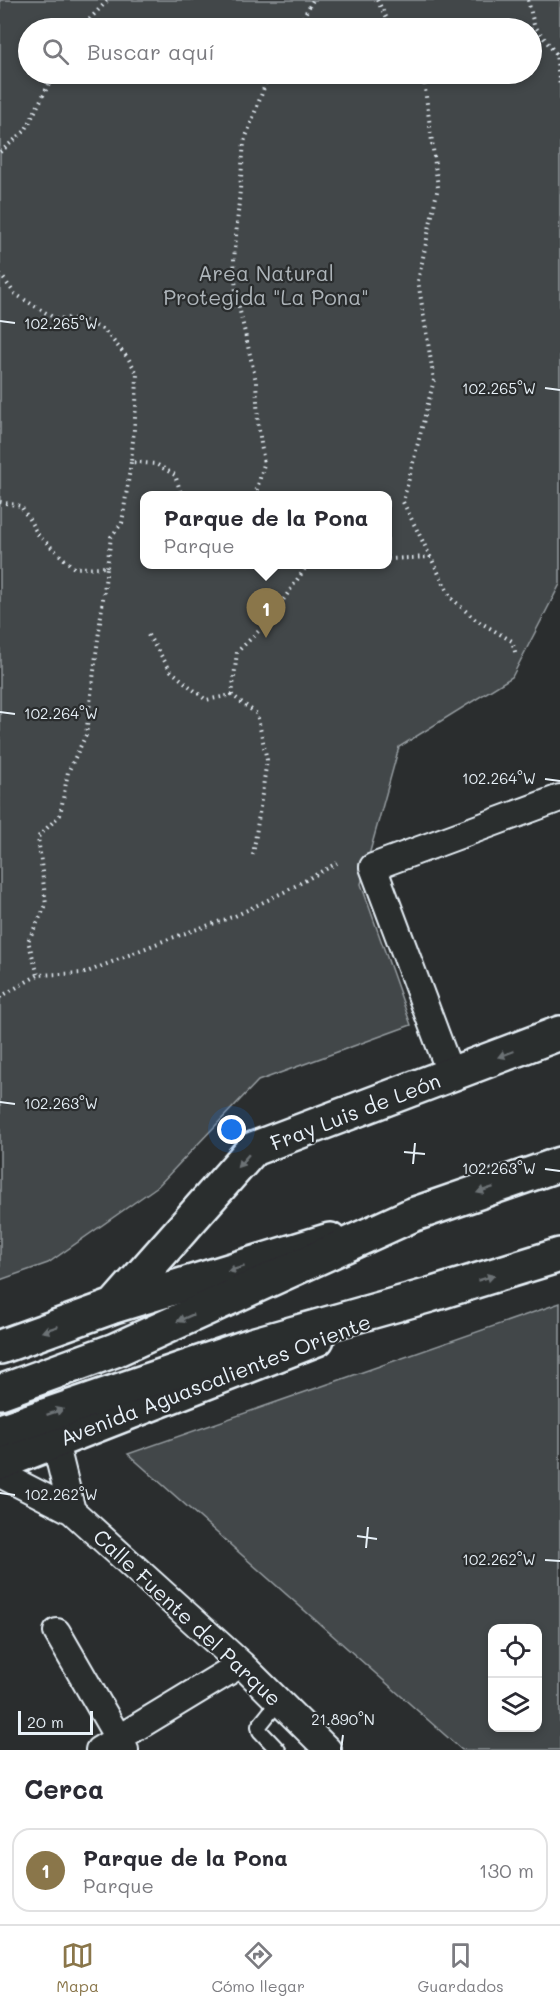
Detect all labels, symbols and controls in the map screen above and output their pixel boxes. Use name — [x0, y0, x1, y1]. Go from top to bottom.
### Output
search box — [18, 18, 542, 84]
icon: search — [39, 35, 72, 68]
text: Buscar aquí — [87, 37, 215, 66]
park label: Area Natural Protegida "La Pona" — [163, 259, 369, 310]
text: 102.265°W — [24, 313, 98, 333]
text: 102.265°W — [462, 378, 536, 398]
popup — [140, 491, 392, 569]
text: Parque de la Pona — [164, 503, 368, 532]
text: Parque — [164, 532, 235, 558]
pin: 1 — [246, 588, 286, 638]
text: 102.264°W — [24, 703, 98, 723]
text: 102.264°W — [462, 768, 536, 788]
one-way arrow — [496, 1049, 514, 1059]
street label: Fray Luis de León — [266, 1066, 444, 1156]
text: 102.263°W — [24, 1093, 98, 1113]
your location — [217, 1115, 246, 1144]
one-way arrow — [237, 1153, 250, 1168]
text: 102.263°W — [462, 1158, 536, 1178]
one-way arrow — [476, 1186, 494, 1196]
one-way arrow — [227, 1265, 245, 1274]
one-way arrow — [477, 1273, 495, 1282]
street label: Avenida Aguascalientes Oriente — [56, 1307, 374, 1451]
one-way arrow — [176, 1314, 194, 1324]
one-way arrow — [41, 1325, 59, 1335]
one-way arrow — [46, 1406, 64, 1416]
text: 102.262°W — [24, 1484, 98, 1504]
street label: Calle Fuente del Parque — [88, 1523, 288, 1711]
text: 102.262°W — [462, 1549, 536, 1569]
map controls — [488, 1624, 542, 1732]
button: locate — [488, 1624, 542, 1678]
button: layers — [488, 1678, 542, 1732]
scale bar — [18, 1708, 93, 1736]
text: 21.890°N — [311, 1709, 375, 1729]
text: 20 m — [27, 1711, 64, 1732]
text: Cerca — [24, 1772, 104, 1806]
text: Parque de la Pona — [83, 1843, 288, 1872]
text: 1 — [41, 1857, 50, 1883]
text: 130 m — [479, 1857, 534, 1883]
text: Parque — [83, 1872, 154, 1898]
tab: Mapa — [56, 1939, 99, 1996]
tab: Cómo llegar — [211, 1939, 305, 1996]
tab: Guardados — [418, 1939, 504, 1996]

